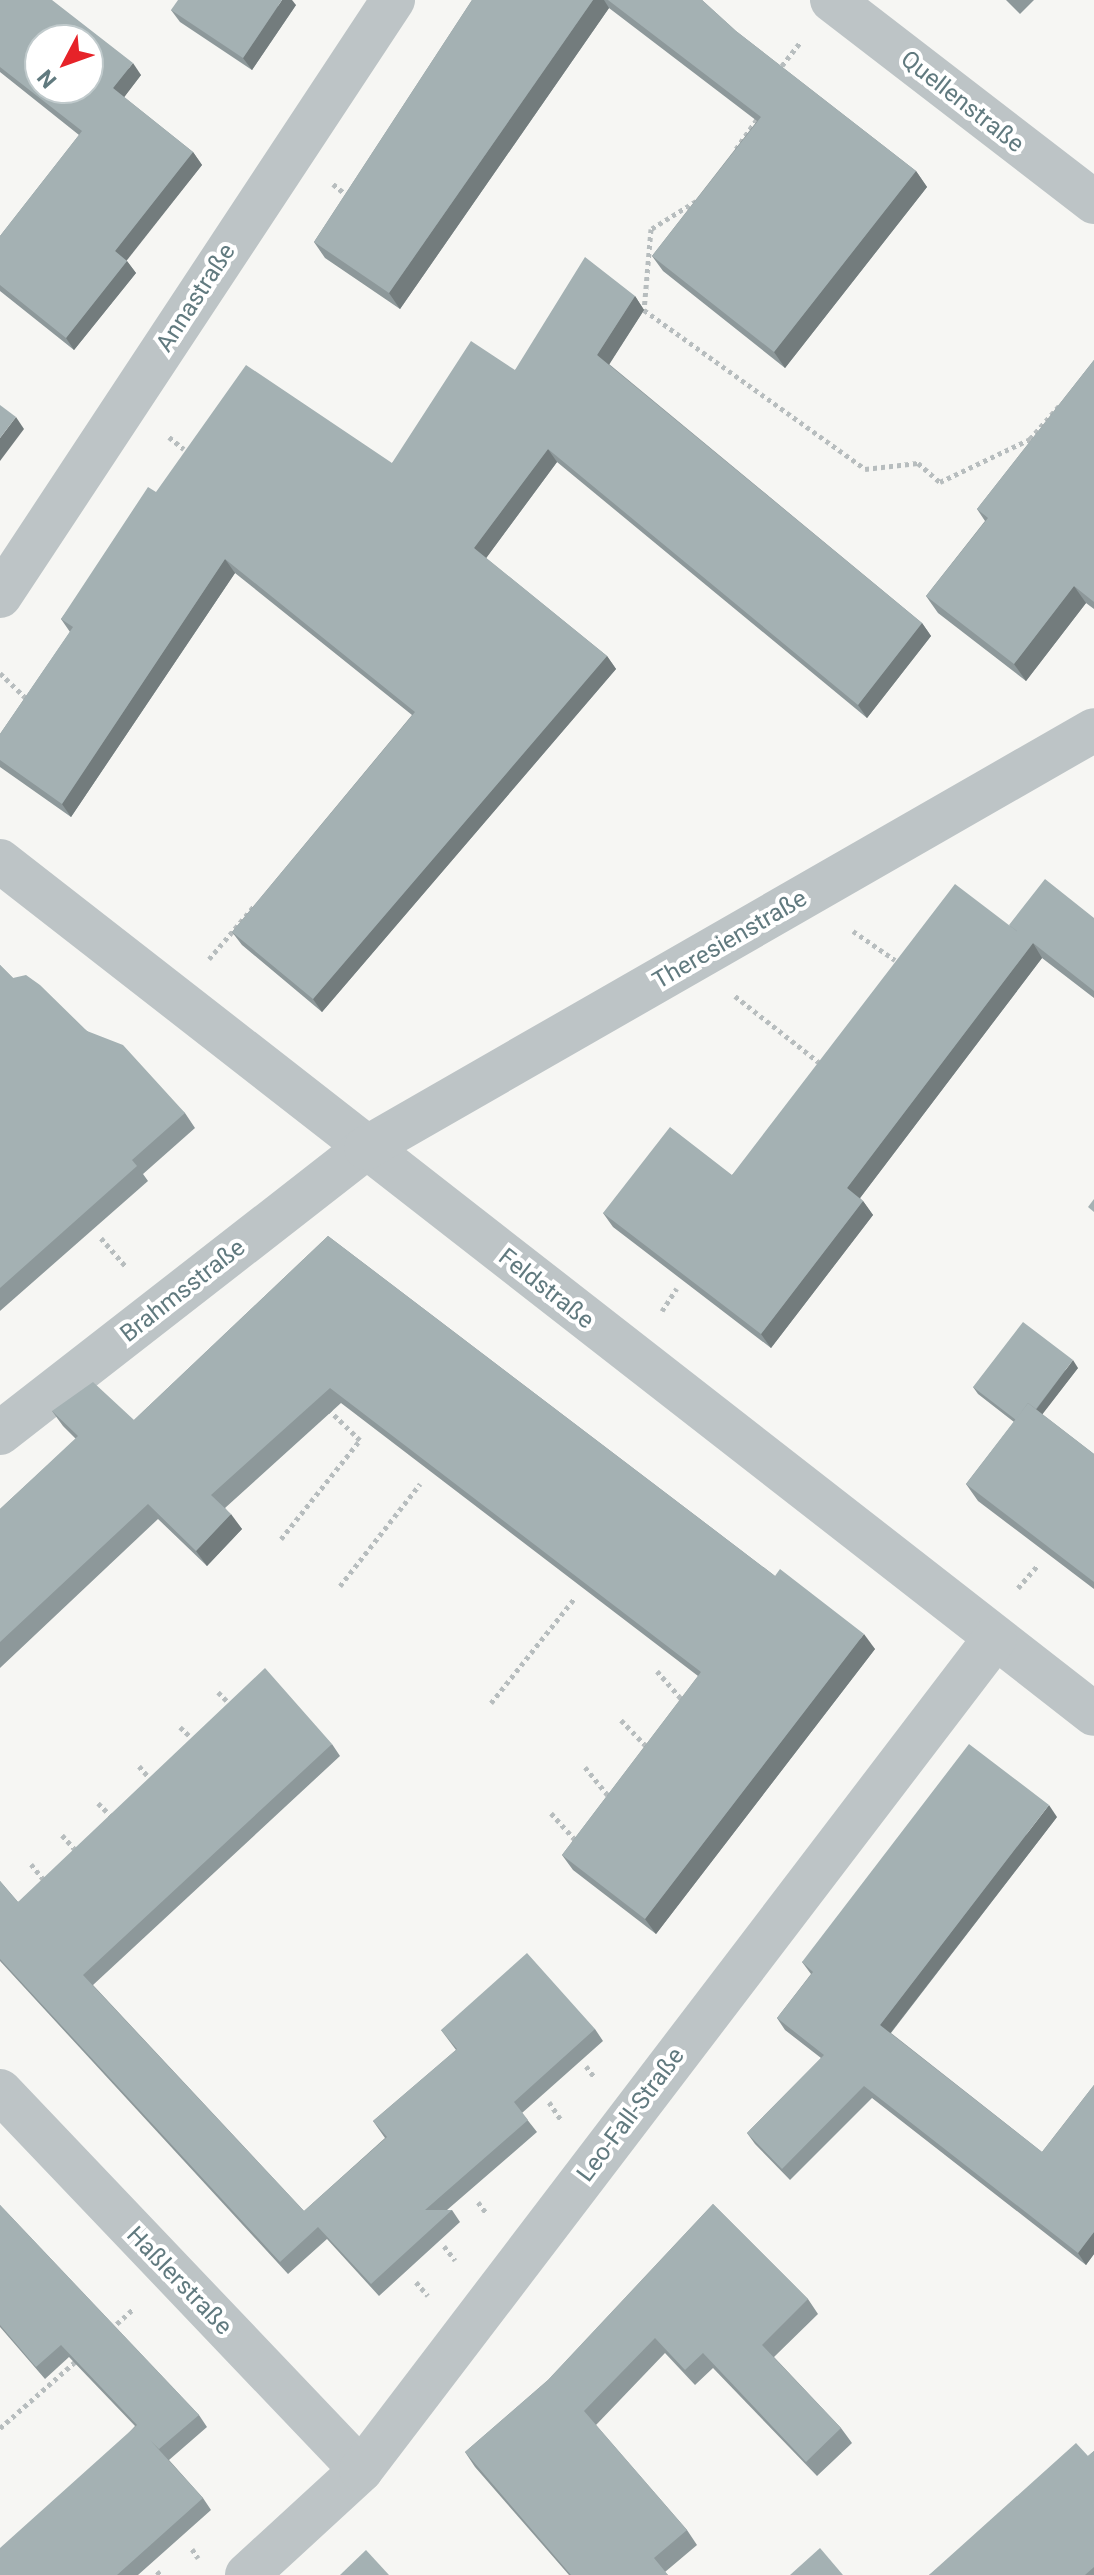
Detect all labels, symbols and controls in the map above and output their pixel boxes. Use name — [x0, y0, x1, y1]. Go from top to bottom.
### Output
north arrow — [24, 24, 104, 104]
street label: Quellenstraße — [895, 45, 1029, 159]
text: N — [32, 65, 62, 93]
street label: Annastraße — [150, 239, 242, 357]
street label: Theresienstraße — [648, 884, 812, 996]
street label: Brahmsstraße — [115, 1233, 251, 1349]
street label: Feldstraße — [493, 1243, 599, 1335]
street label: Leo-Fall-Straße — [571, 2042, 691, 2188]
street label: Haßlerstraße — [120, 2221, 238, 2341]

